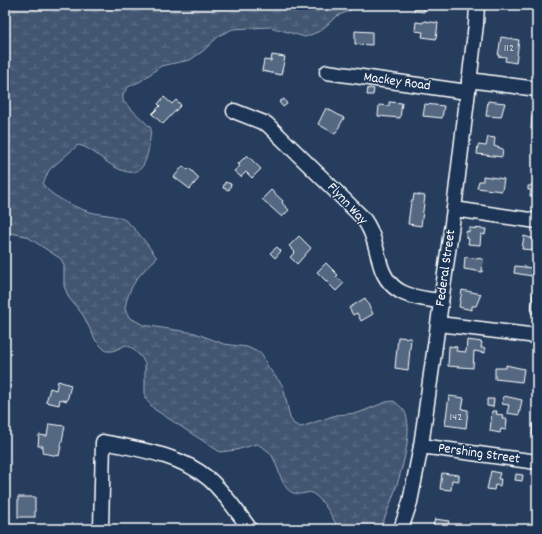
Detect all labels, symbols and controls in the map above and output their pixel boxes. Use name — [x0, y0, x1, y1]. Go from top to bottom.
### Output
house number: 112 — [504, 40, 514, 57]
street label: Mackey Road — [362, 67, 432, 97]
street label: Flynn Way — [322, 178, 372, 230]
street label: Federal Street — [431, 228, 461, 308]
house number: 142 — [450, 409, 462, 426]
street label: Pershing Street — [437, 438, 521, 470]

